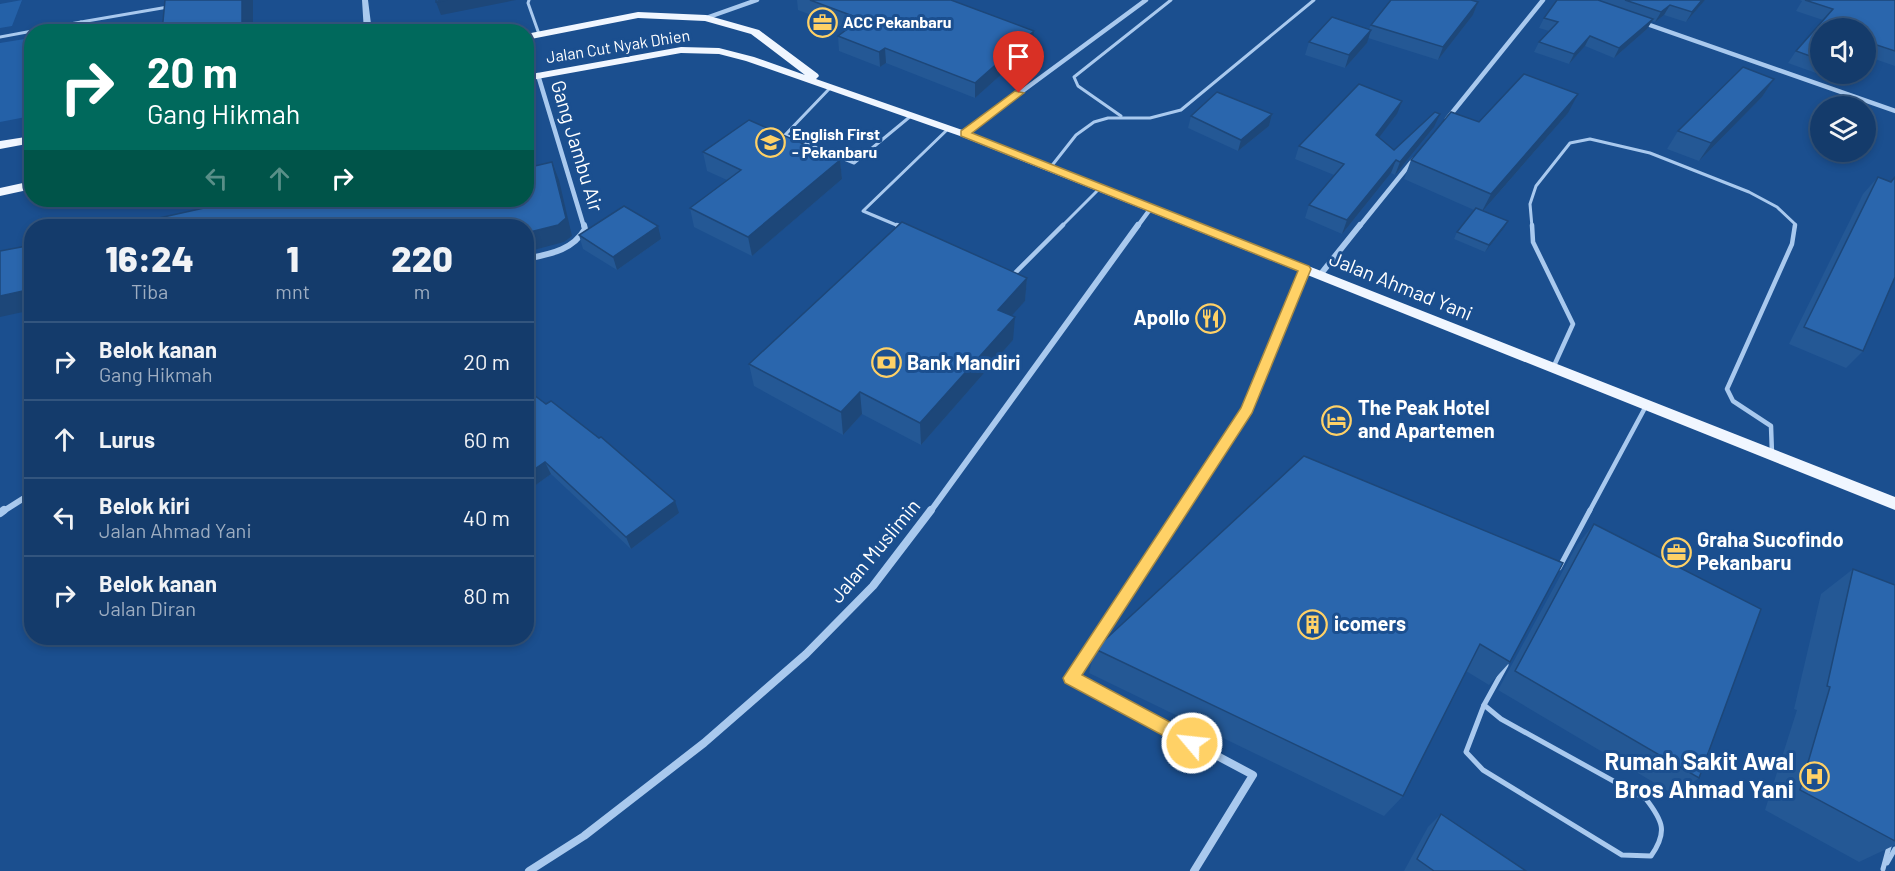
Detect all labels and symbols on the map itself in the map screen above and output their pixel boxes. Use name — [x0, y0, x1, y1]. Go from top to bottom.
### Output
office icon: ACC Pekanbaru — [806, 6, 838, 38]
place label: ACC Pekanbaru — [843, 12, 952, 31]
street label: Jalan Cut Nyak Dhien — [545, 25, 691, 66]
pin — [993, 31, 1044, 93]
street label: Gang Jambu Air — [547, 77, 609, 214]
place label: English First - Pekanbaru — [792, 124, 880, 161]
school or university icon: English First - Pekanbaru — [755, 127, 787, 159]
street label: Jalan Ahmad Yani — [1326, 245, 1477, 325]
restaurant icon: Apollo — [1195, 302, 1227, 334]
place label: Apollo — [1133, 305, 1190, 329]
bank icon: Bank Mandiri — [870, 347, 902, 379]
place label: Bank Mandiri — [907, 350, 1020, 374]
place label: The Peak Hotel and Apartemen — [1358, 395, 1495, 442]
hotel icon: The Peak Hotel and Apartemen — [1321, 404, 1353, 436]
street label: Jalan Muslimin — [824, 494, 925, 607]
place label: Graha Sucofindo Pekanbaru — [1697, 527, 1844, 574]
office icon: Graha Sucofindo Pekanbaru — [1660, 536, 1692, 568]
building icon: icomers — [1297, 608, 1329, 640]
place label: icomers — [1334, 611, 1406, 635]
position arrow — [1160, 711, 1224, 775]
place label: Rumah Sakit Awal Bros Ahmad Yani — [1604, 746, 1794, 803]
hospital icon: Rumah Sakit Awal Bros Ahmad Yani — [1799, 760, 1831, 792]

